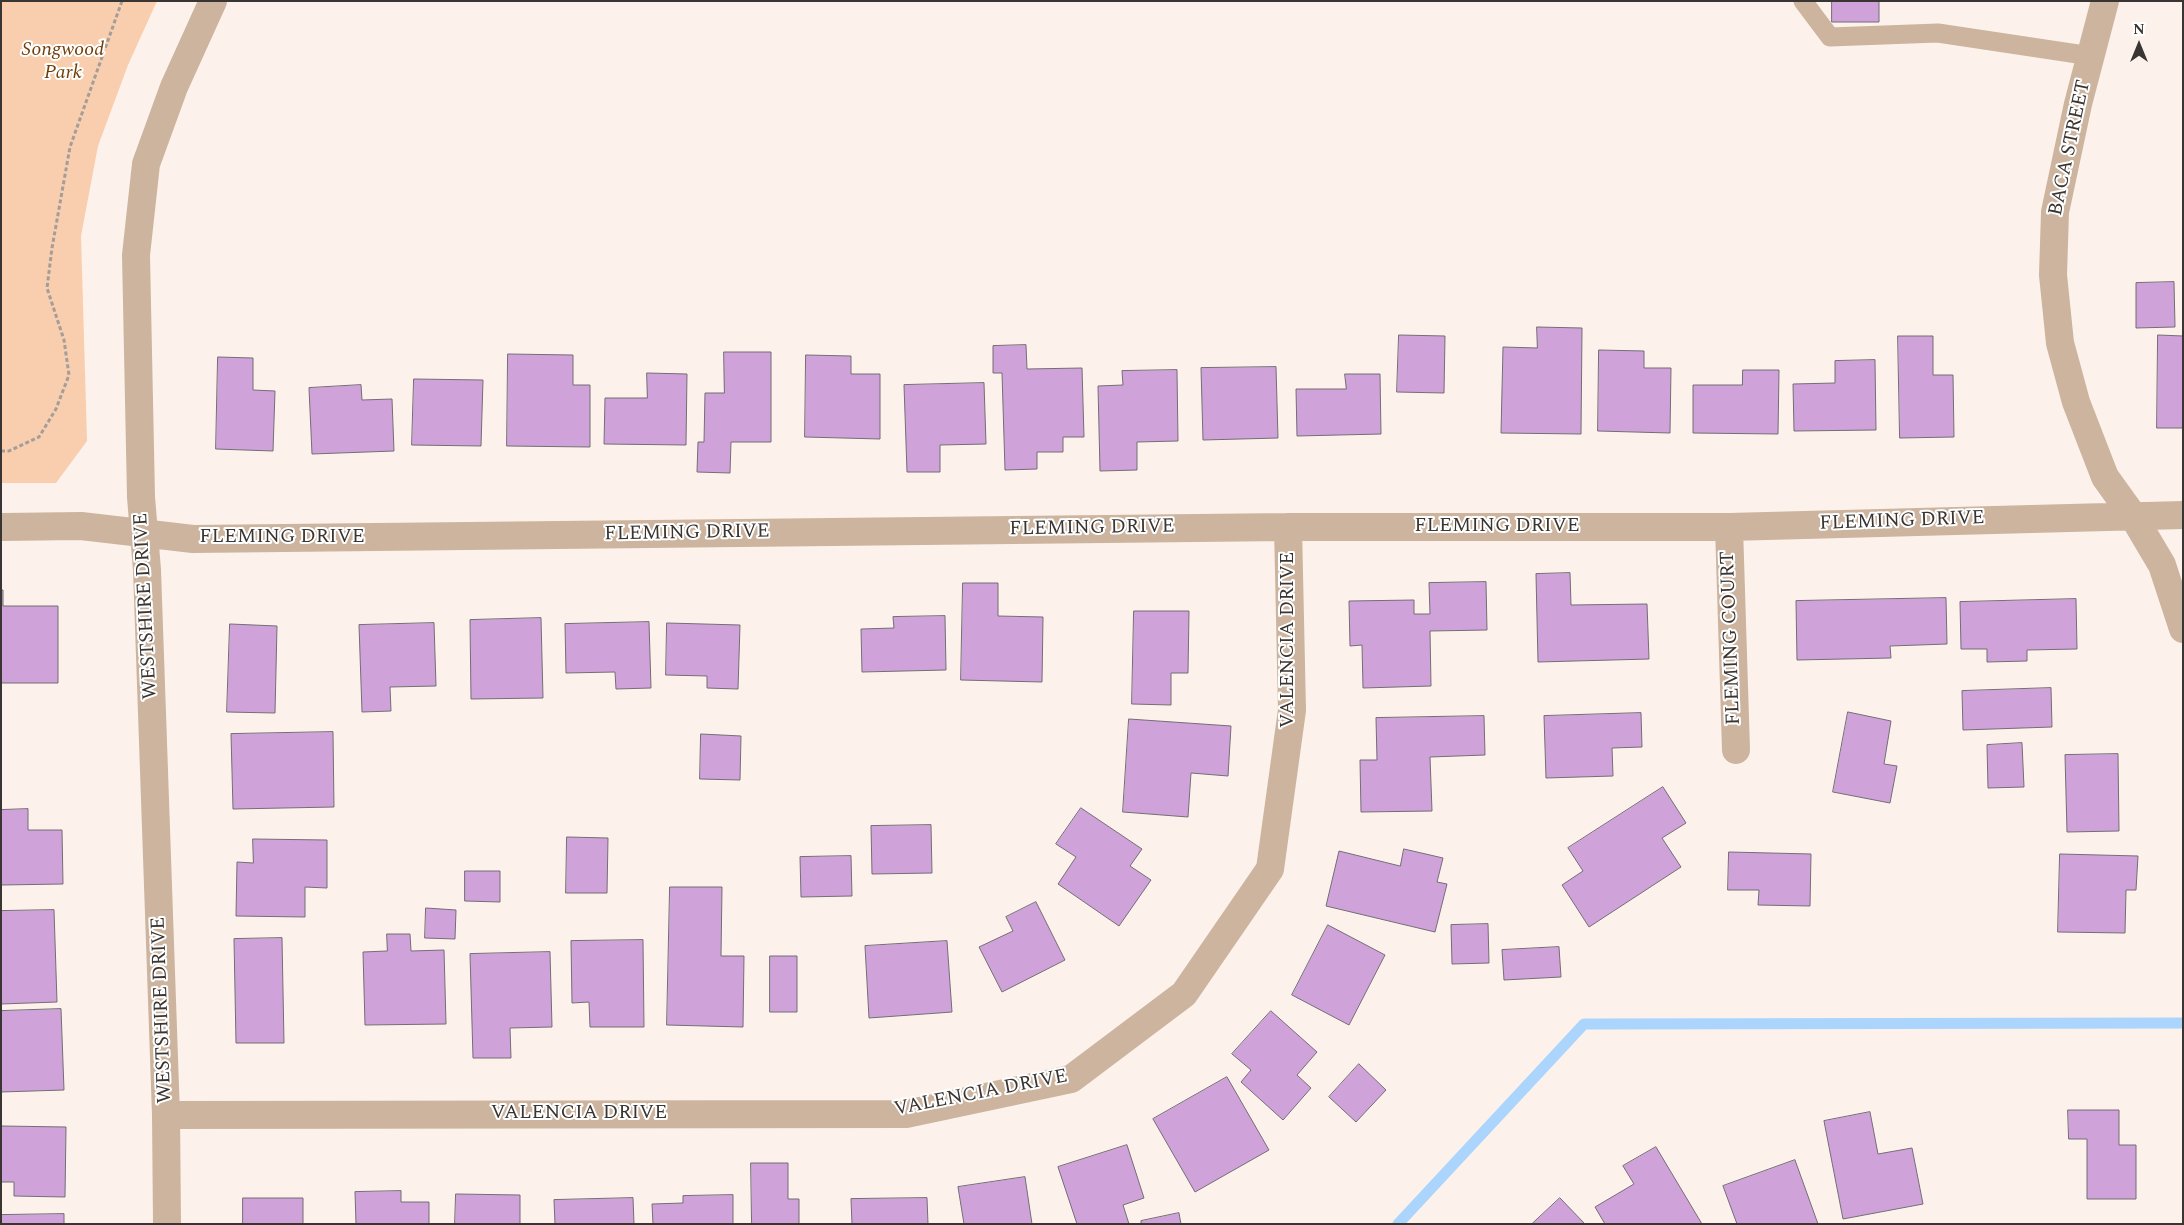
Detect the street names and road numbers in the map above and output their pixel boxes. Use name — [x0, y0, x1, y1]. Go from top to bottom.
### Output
street label: BACA STREET — [2045, 78, 2097, 218]
street label: FLEMING DRIVE — [1819, 507, 1985, 537]
street label: WESTSHIRE DRIVE — [130, 512, 164, 700]
street label: FLEMING DRIVE — [1414, 515, 1580, 539]
street label: FLEMING DRIVE — [1009, 516, 1175, 542]
street label: FLEMING DRIVE — [604, 521, 770, 547]
street label: FLEMING DRIVE — [199, 526, 365, 550]
street label: FLEMING COURT — [1717, 551, 1747, 725]
street label: VALENCIA DRIVE — [1277, 552, 1301, 728]
street label: WESTSHIRE DRIVE — [148, 916, 178, 1104]
street label: VALENCIA DRIVE — [892, 1065, 1070, 1123]
street label: VALENCIA DRIVE — [491, 1102, 667, 1126]

